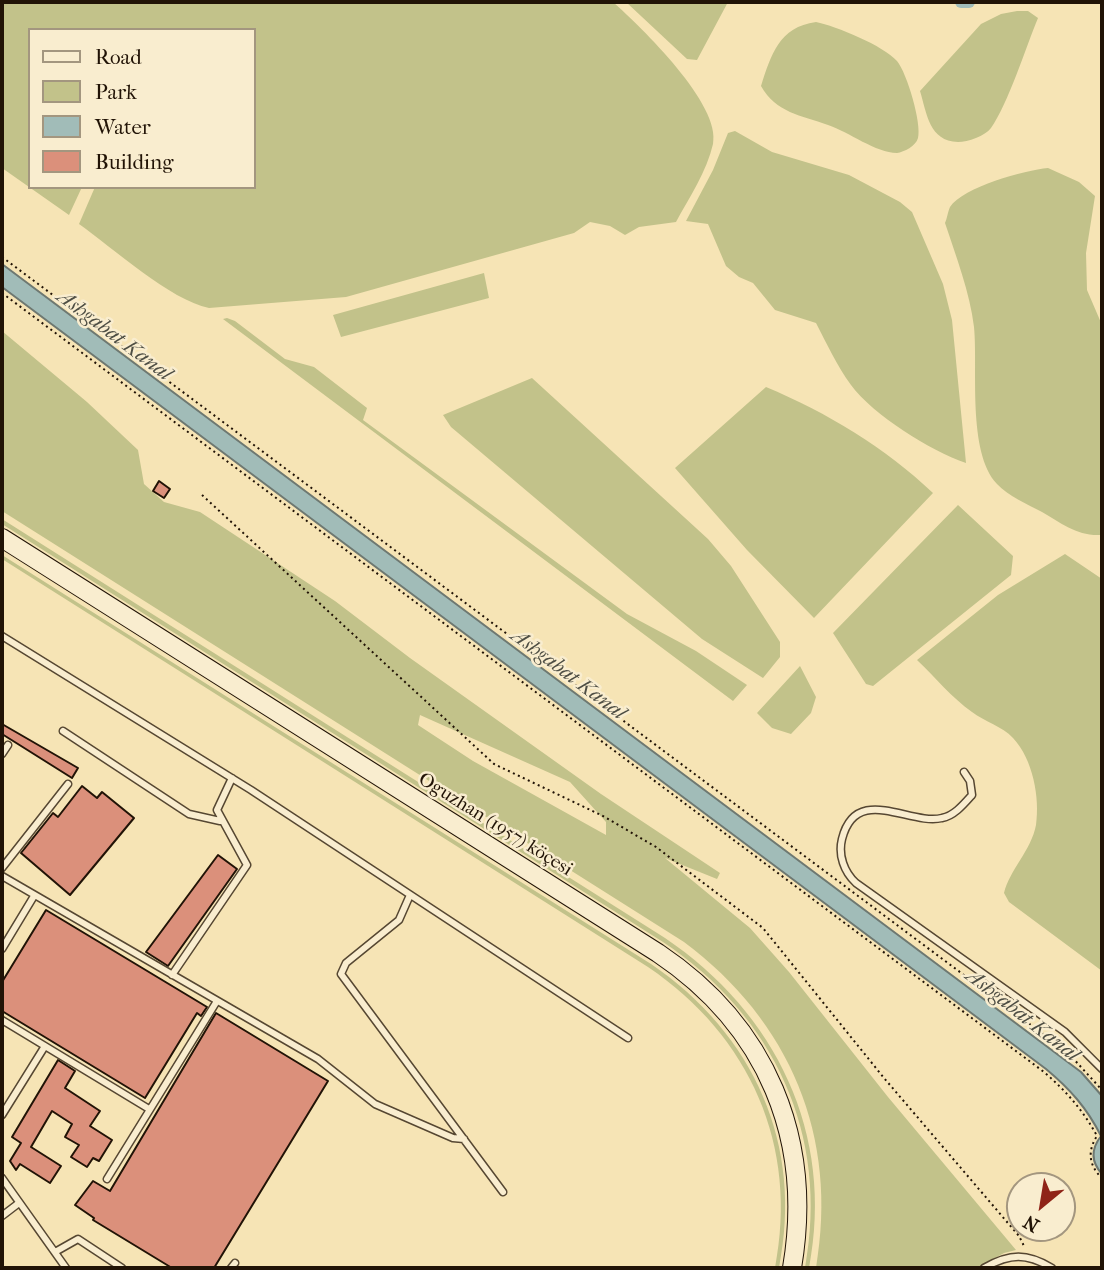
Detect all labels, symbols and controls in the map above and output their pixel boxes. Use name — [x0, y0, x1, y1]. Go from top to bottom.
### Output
legend — [28, 28, 256, 189]
text: Road — [95, 45, 142, 69]
text: Park — [95, 80, 137, 104]
text: Water — [95, 115, 151, 139]
text: Building — [95, 150, 173, 174]
water label: Ashgabat Kanal — [52, 285, 176, 387]
water label: Ashgabat Kanal — [506, 624, 630, 726]
street label: Oguzhan (1957) köçesi — [414, 768, 576, 882]
water label: Ashgabat Kanal — [960, 964, 1084, 1068]
north arrow — [1006, 1172, 1076, 1242]
text: N — [1020, 1210, 1043, 1237]

